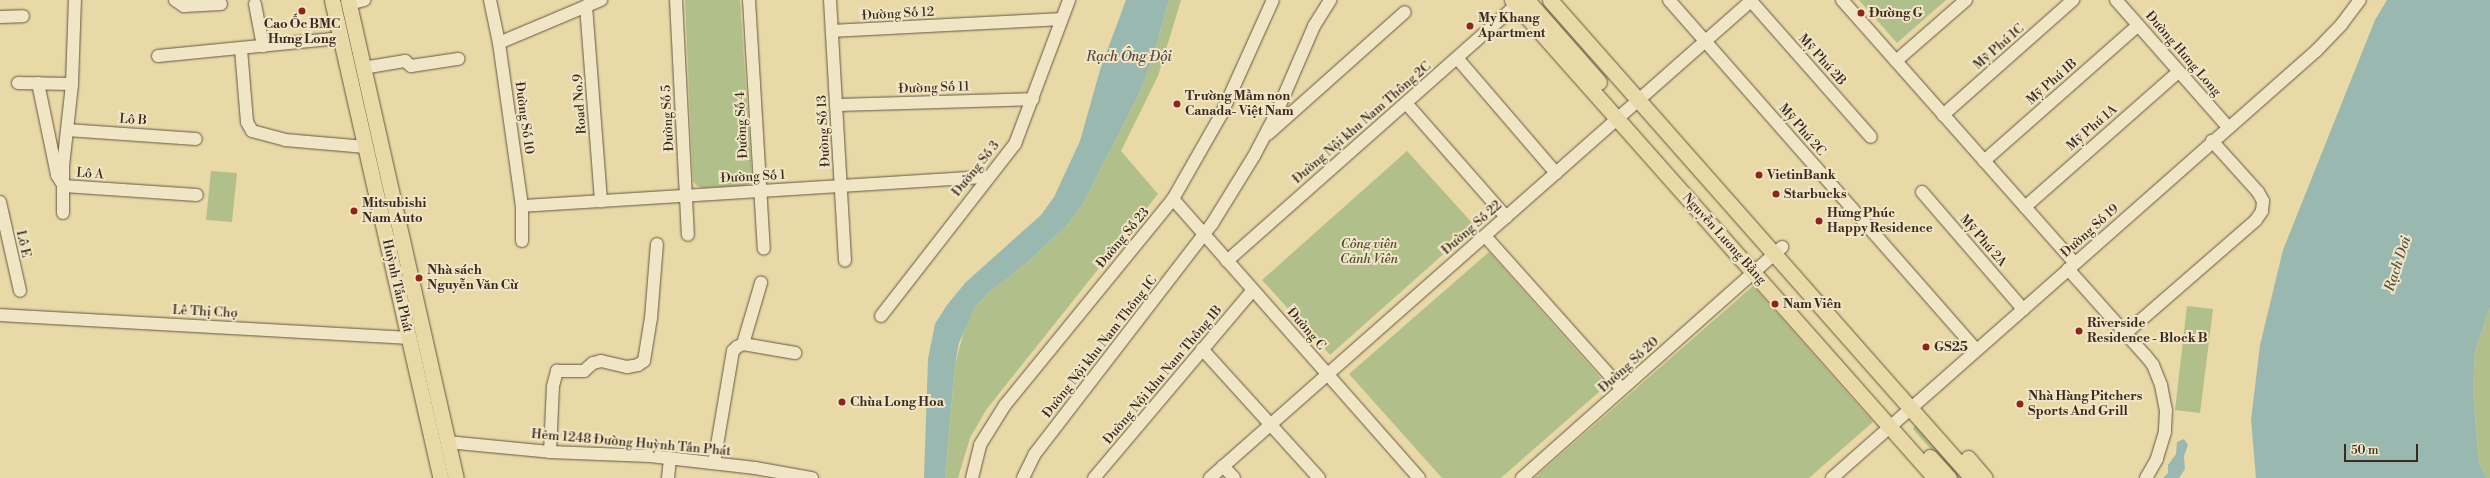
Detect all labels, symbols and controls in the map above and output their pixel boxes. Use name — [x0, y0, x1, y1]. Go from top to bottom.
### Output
street label: Đường Số 12 — [861, 4, 935, 24]
place label: Đường G — [1869, 5, 1923, 21]
marker: Cao Ốc BMC Hưng Long — [297, 6, 307, 16]
marker: Đường G — [1856, 8, 1866, 18]
street label: Đường Hưng Long — [2142, 8, 2224, 100]
place label: My Khang Apartment — [1478, 11, 1545, 42]
place label: Cao Ốc BMC Hưng Long — [264, 17, 340, 48]
marker: My Khang Apartment — [1465, 21, 1475, 31]
street label: Mỹ Phú 1C — [1971, 21, 2027, 73]
street label: Mỹ Phú 2B — [1795, 31, 1849, 89]
water label: Rạch Ông Đội — [1086, 49, 1172, 65]
street label: Mỹ Phú 1B — [2024, 56, 2080, 108]
street label: Đường Nội khu Nam Thông 2C — [1290, 59, 1434, 187]
street label: Road No.9 — [570, 73, 590, 135]
street label: Đường Số 11 — [898, 79, 970, 97]
street label: Đường Số 10 — [511, 81, 537, 155]
street label: Đường Số 5 — [658, 84, 678, 152]
place label: Trường Mầm non Canada- Việt Nam — [1185, 89, 1294, 120]
street label: Đường Số 4 — [732, 91, 752, 159]
street label: Đường Số 13 — [814, 95, 834, 167]
marker: Trường Mầm non Canada- Việt Nam — [1172, 99, 1182, 109]
street label: Mỹ Phú 2C — [1775, 101, 1829, 159]
street label: Mỹ Phú 1A — [2064, 102, 2120, 154]
street label: Lô B — [119, 111, 147, 129]
street label: Đường Số 3 — [949, 138, 1003, 200]
street label: Lô A — [76, 165, 104, 183]
place label: VietinBank — [1767, 167, 1836, 183]
street label: Đường Số 1 — [720, 168, 786, 186]
marker: VietinBank — [1754, 170, 1764, 180]
place label: Starbucks — [1784, 186, 1847, 202]
marker: Starbucks — [1771, 189, 1781, 199]
street label: Nguyễn Lương Bằng — [1679, 190, 1769, 288]
place label: Mitsubishi Nam Auto — [362, 196, 426, 227]
street label: Đường Số 22 — [1439, 198, 1505, 258]
street label: Đường Số 19 — [2058, 201, 2122, 261]
street label: Đường Số 23 — [1093, 205, 1153, 271]
marker: Mitsubishi Nam Auto — [349, 206, 359, 216]
place label: Hưng Phúc Happy Residence — [1827, 206, 1933, 237]
street label: Mỹ Phú 2A — [1956, 212, 2010, 270]
marker: Hưng Phúc Happy Residence — [1814, 216, 1824, 226]
street label: Lô E — [12, 229, 34, 259]
water label: Rạch Dơi — [2381, 234, 2415, 294]
park label: Công viên Cảnh Viên — [1340, 237, 1398, 268]
street label: Huỳnh Tấn Phát — [379, 238, 415, 334]
place label: Nhà sách Nguyễn Văn Cừ — [427, 263, 518, 294]
marker: Nhà sách Nguyễn Văn Cừ — [414, 273, 424, 283]
street label: Đường Nội khu Nam Thông 1C — [1040, 273, 1160, 421]
place label: Nam Viên — [1783, 296, 1841, 312]
marker: Nam Viên — [1770, 299, 1780, 309]
street label: Lê Thị Chợ — [172, 302, 238, 322]
street label: Đường Nội khu Nam Thông 1B — [1100, 302, 1226, 448]
street label: Đường C — [1283, 305, 1329, 353]
place label: Riverside Residence - Block B — [2087, 316, 2208, 347]
marker: Riverside Residence - Block B — [2074, 326, 2084, 336]
street label: Đường Số 20 — [1596, 334, 1662, 396]
place label: GS25 — [1934, 339, 1968, 355]
marker: GS25 — [1921, 342, 1931, 352]
place label: Nhà Hàng Pitchers Sports And Grill — [2028, 389, 2142, 420]
place label: Chùa Long Hoa — [850, 394, 944, 410]
marker: Chùa Long Hoa — [837, 397, 847, 407]
marker: Nhà Hàng Pitchers Sports And Grill — [2015, 399, 2025, 409]
street label: Hẻm 1248 Đường Huỳnh Tấn Phát — [531, 427, 731, 459]
scale bar — [2346, 436, 2420, 462]
text: 50 m — [2351, 443, 2379, 458]

